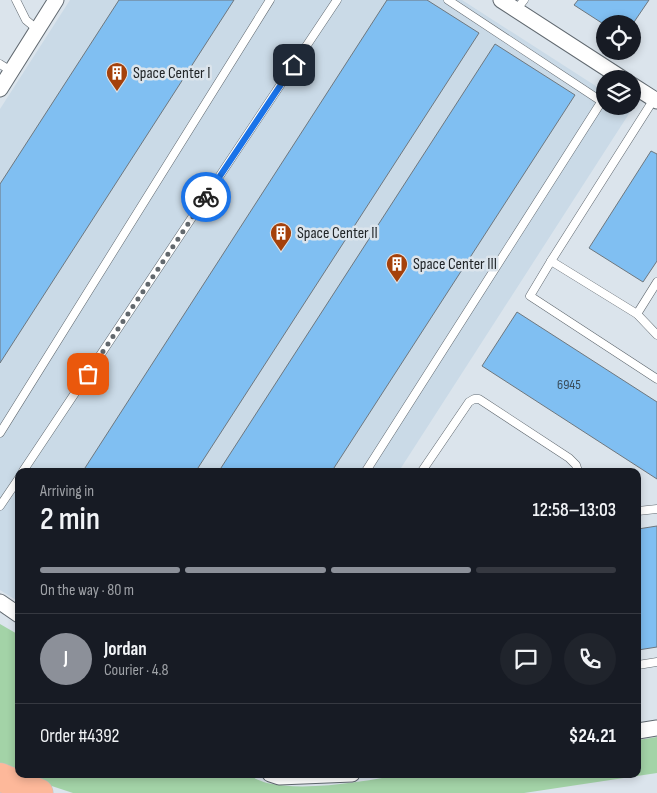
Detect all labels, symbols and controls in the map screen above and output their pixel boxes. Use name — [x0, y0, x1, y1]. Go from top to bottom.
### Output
map controls — [596, 15, 641, 115]
button: locate — [596, 15, 641, 60]
pin — [273, 44, 315, 86]
icon: home — [280, 51, 308, 79]
building icon: Space Center I — [105, 61, 129, 92]
place label: Space Center I — [133, 64, 211, 83]
button: layers — [596, 70, 641, 115]
courier — [181, 172, 231, 222]
icon: bike — [192, 183, 220, 211]
building icon: Space Center II — [269, 221, 293, 252]
place label: Space Center II — [297, 224, 378, 243]
building icon: Space Center III — [385, 252, 409, 283]
place label: Space Center III — [413, 255, 497, 274]
pin — [67, 353, 109, 395]
icon: bag — [74, 360, 102, 388]
house number: 6945 — [557, 376, 581, 393]
text: Arriving in — [40, 482, 94, 501]
text: 12:58–13:03 — [533, 499, 616, 522]
text: 2 min — [40, 500, 100, 539]
text: On the way · 80 m — [40, 581, 134, 600]
button: chat — [500, 633, 552, 685]
button: phone — [564, 633, 616, 685]
text: Jordan — [104, 638, 147, 661]
text: J — [64, 647, 68, 670]
text: Courier · 4.8 — [104, 661, 168, 680]
text: Order #4392 — [40, 725, 119, 748]
text: $24.21 — [569, 725, 616, 748]

